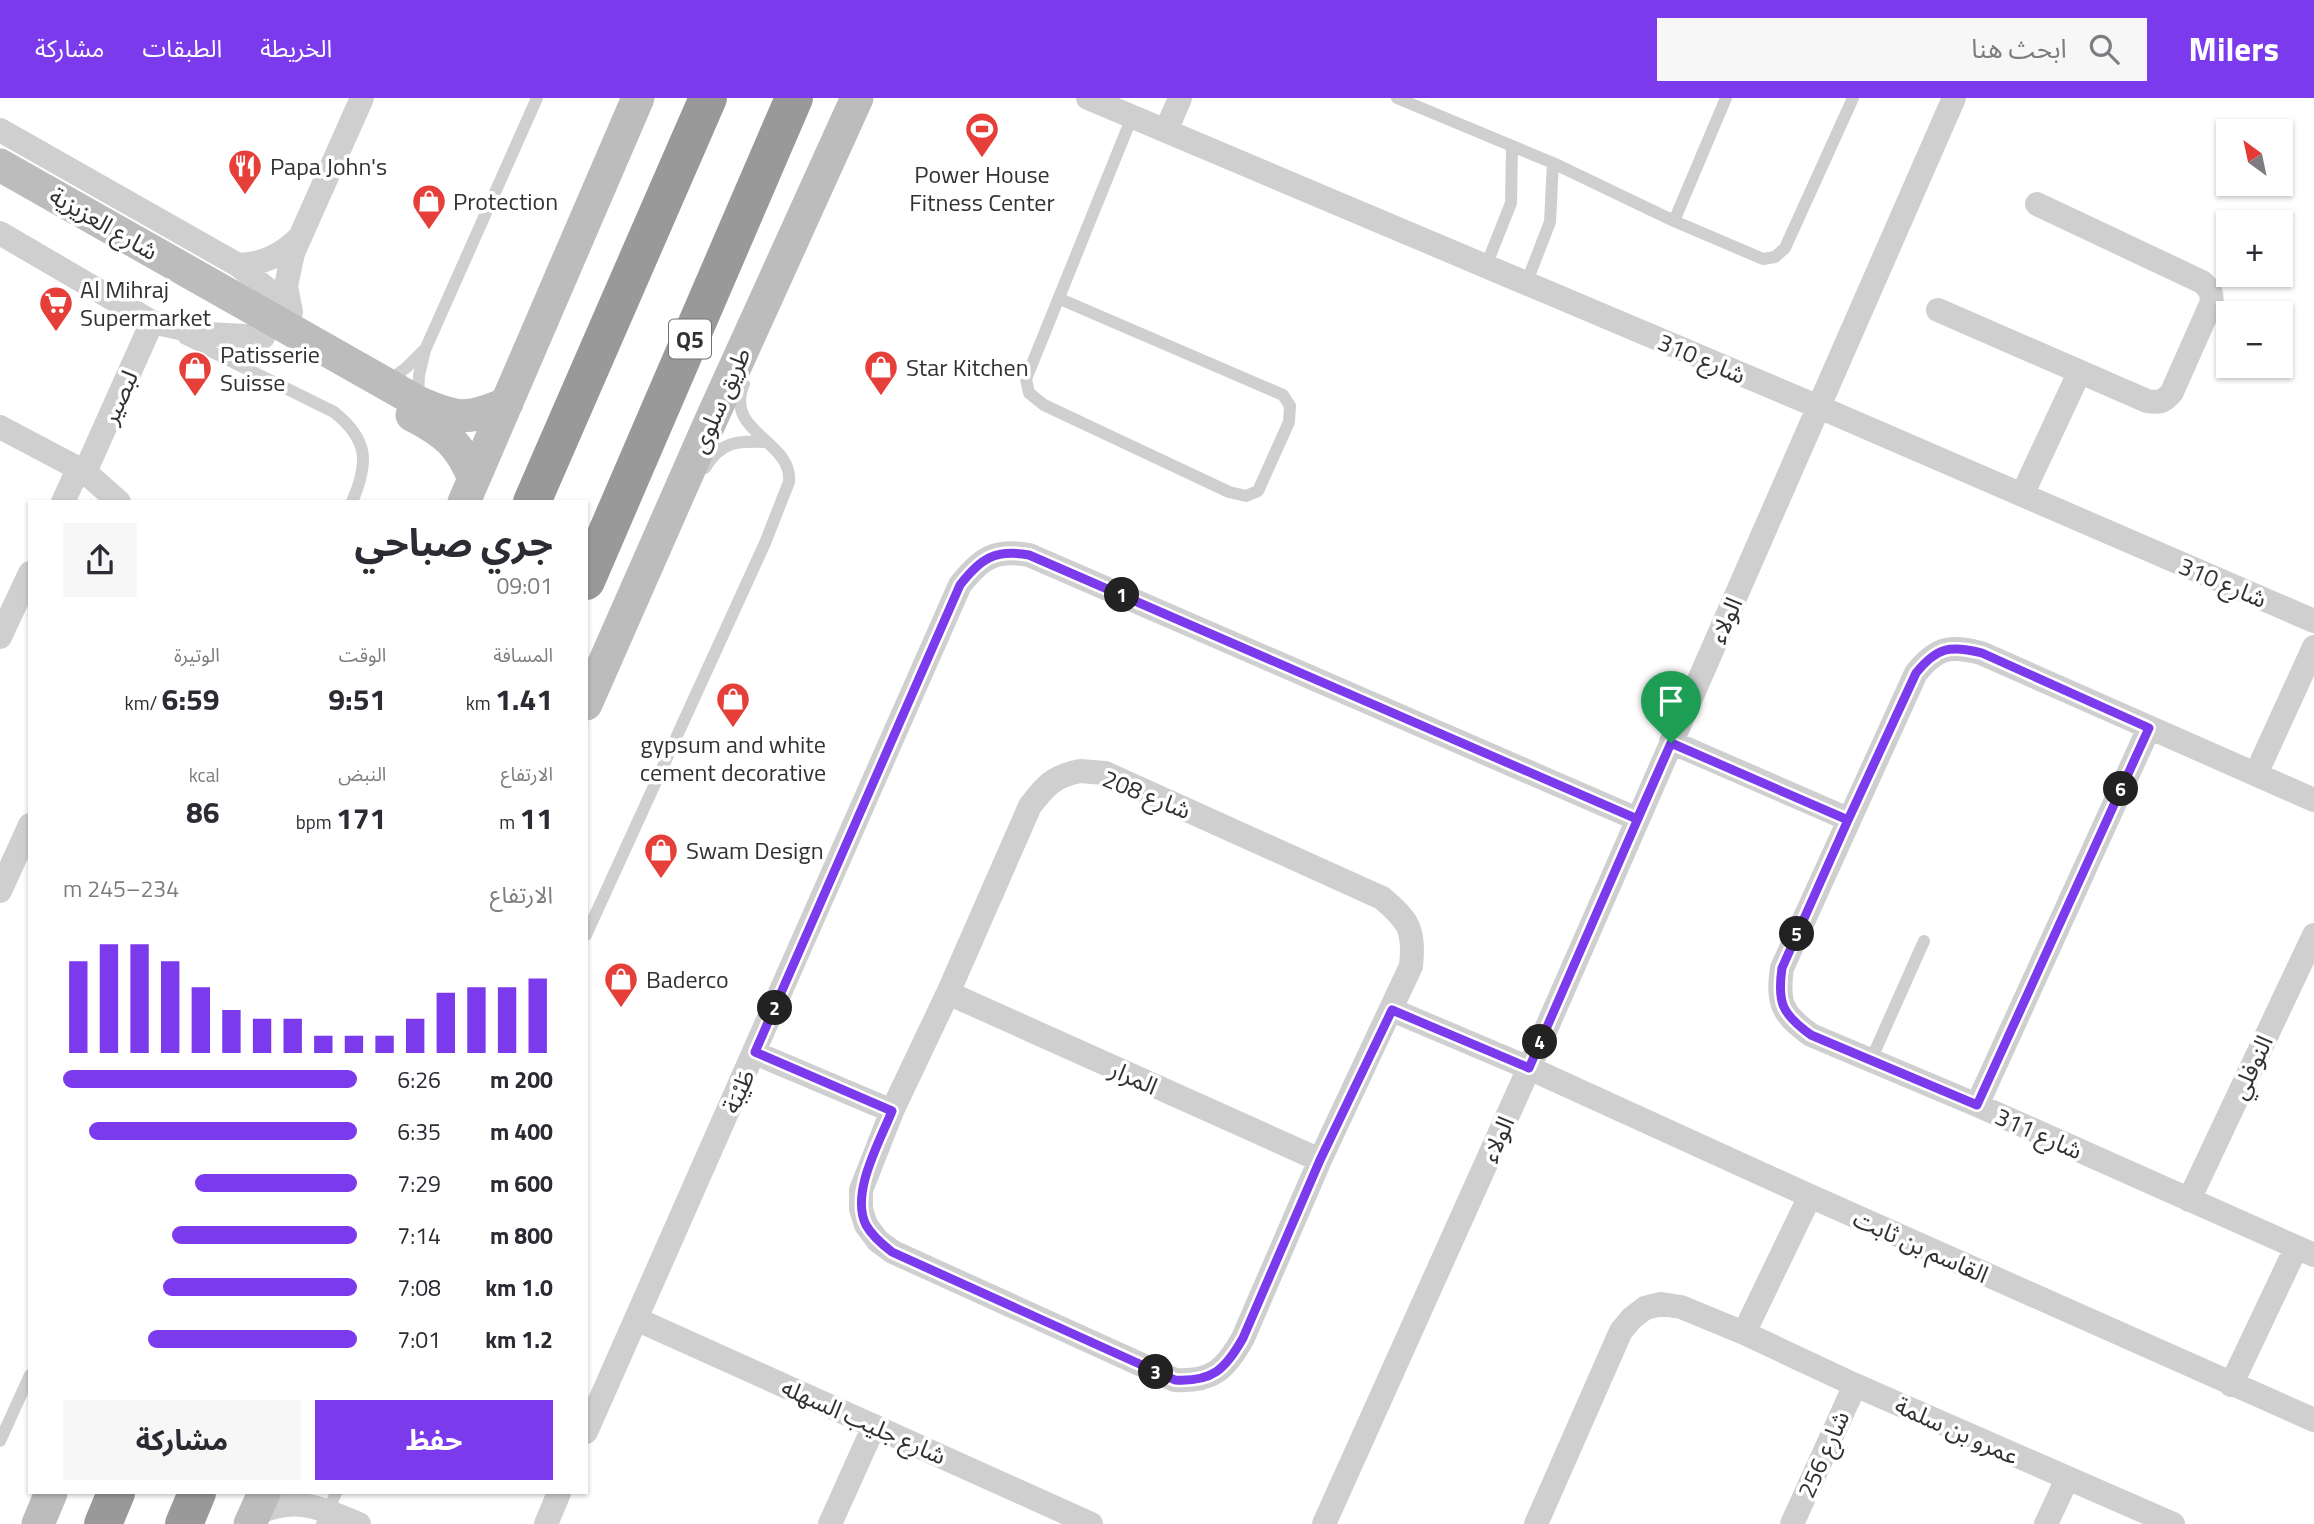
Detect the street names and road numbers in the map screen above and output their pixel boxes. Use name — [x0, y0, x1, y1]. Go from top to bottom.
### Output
street label: شارع العزيزية — [43, 177, 165, 269]
road number: Q5 — [669, 320, 711, 358]
street label: شارع 310 — [1652, 323, 1752, 393]
street label: طريق سلوى — [681, 341, 759, 459]
street label: لبصير — [91, 364, 147, 431]
street label: شارع 310 — [2173, 547, 2273, 617]
street label: الولاء — [1699, 591, 1751, 649]
street label: شارع 208 — [1097, 760, 1197, 828]
street label: النوفلي — [2221, 1029, 2283, 1106]
street label: المرار — [1103, 1050, 1164, 1103]
street label: طَيْبَة — [712, 1063, 764, 1119]
street label: شارع 311 — [1989, 1098, 2089, 1168]
street label: الولاء — [1471, 1110, 1523, 1168]
street label: القاسم بن ثابت — [1848, 1200, 1994, 1292]
street label: شارع جليب السهله — [776, 1369, 952, 1473]
street label: عمرو بن سلمة — [1889, 1387, 2025, 1473]
street label: شارع 256 — [1788, 1404, 1858, 1504]

